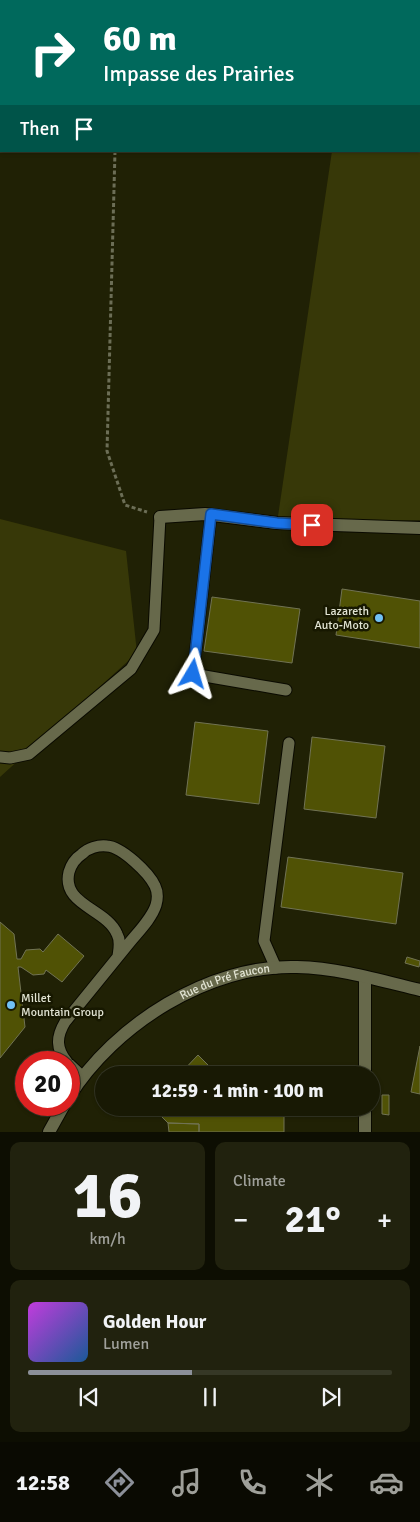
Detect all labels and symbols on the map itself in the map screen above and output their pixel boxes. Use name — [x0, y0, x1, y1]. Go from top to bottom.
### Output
pin — [291, 504, 333, 546]
place label: Lazareth Auto-Moto — [315, 604, 369, 633]
marker: Lazareth Auto-Moto — [373, 612, 385, 624]
position arrow — [166, 647, 218, 699]
street label: Rue du Pré Faucon — [177, 961, 271, 1003]
place label: Millet Mountain Group — [21, 991, 104, 1020]
marker: Millet Mountain Group — [5, 999, 17, 1011]
speed limit sign: 20 — [15, 1051, 80, 1116]

